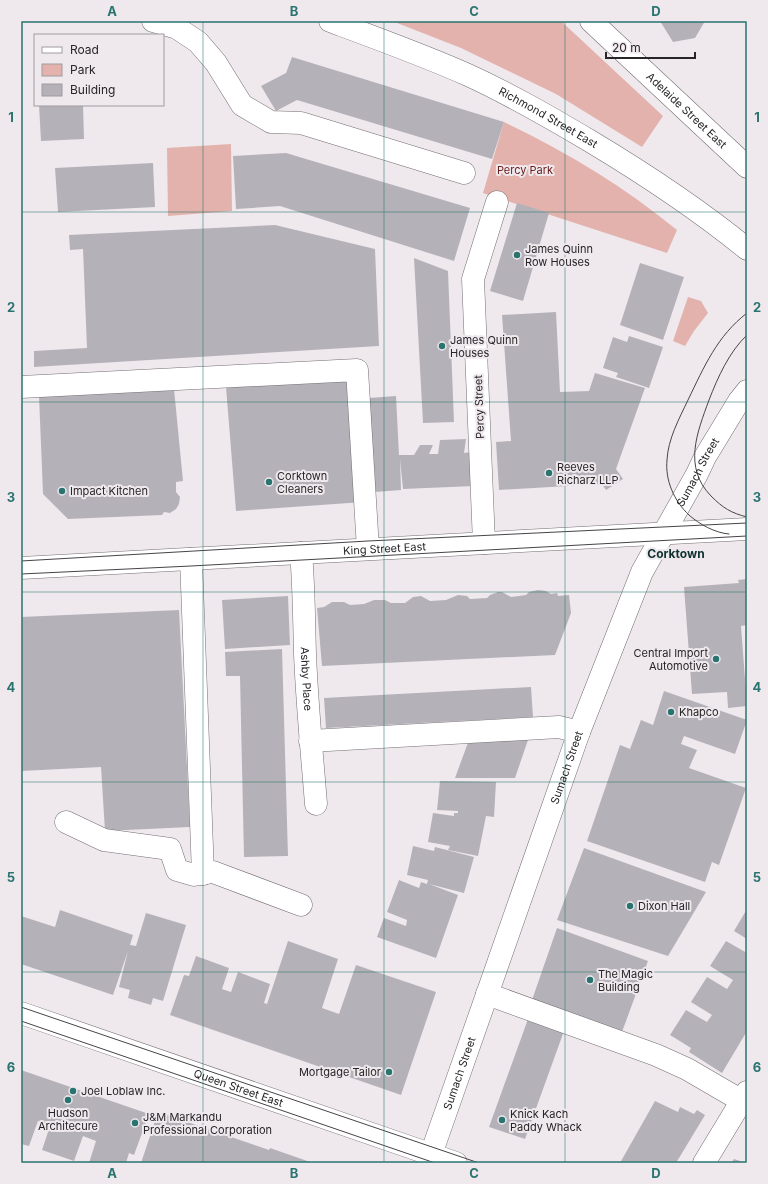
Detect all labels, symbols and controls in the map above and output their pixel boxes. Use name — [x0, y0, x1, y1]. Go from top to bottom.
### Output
text: A — [107, 3, 117, 19]
text: B — [290, 3, 299, 19]
text: C — [469, 3, 479, 19]
text: D — [651, 3, 661, 19]
legend — [34, 34, 164, 106]
scale bar — [606, 34, 695, 60]
text: 20 m — [612, 40, 641, 55]
text: Road — [70, 42, 99, 57]
text: Park — [70, 62, 96, 77]
street label: Adelaide Street East — [644, 70, 730, 152]
text: Building — [70, 82, 115, 97]
street label: Richmond Street East — [496, 84, 601, 151]
text: 1 — [8, 109, 14, 125]
text: 1 — [754, 109, 760, 125]
park label: Percy Park — [497, 163, 553, 177]
place label: James Quinn Row Houses — [525, 242, 593, 269]
marker: James Quinn Row Houses — [512, 250, 522, 260]
text: 2 — [7, 299, 15, 315]
text: 2 — [753, 299, 761, 315]
place label: James Quinn Houses — [450, 333, 518, 360]
marker: James Quinn Houses — [437, 341, 447, 351]
street label: Percy Street — [471, 375, 487, 439]
street label: Sumach Street — [673, 435, 722, 509]
place label: Reeves Richarz LLP — [557, 460, 618, 487]
marker: Reeves Richarz LLP — [544, 468, 554, 478]
place label: Corktown Cleaners — [277, 469, 327, 496]
marker: Corktown Cleaners — [264, 477, 274, 487]
place label: Impact Kitchen — [70, 484, 148, 498]
marker: Impact Kitchen — [57, 486, 67, 496]
text: 3 — [7, 489, 15, 505]
text: 3 — [753, 489, 761, 505]
street label: King Street East — [343, 539, 427, 558]
district label: Corktown — [647, 546, 705, 561]
place label: Central Import Automotive — [634, 646, 708, 673]
street label: Ashby Place — [298, 647, 315, 711]
marker: Central Import Automotive — [711, 654, 721, 664]
text: 4 — [7, 679, 16, 695]
text: 4 — [753, 679, 762, 695]
place label: Khapco — [679, 705, 719, 719]
marker: Khapco — [666, 707, 676, 717]
street label: Sumach Street — [547, 729, 586, 806]
text: 5 — [7, 869, 15, 885]
text: 5 — [753, 869, 761, 885]
place label: Dixon Hall — [638, 899, 690, 913]
marker: Dixon Hall — [625, 901, 635, 911]
place label: The Magic Building — [598, 967, 653, 994]
marker: The Magic Building — [585, 975, 595, 985]
street label: Sumach Street — [440, 1035, 479, 1112]
text: 6 — [7, 1059, 15, 1075]
text: 6 — [753, 1059, 761, 1075]
place label: Mortgage Tailor — [299, 1065, 381, 1079]
street label: Queen Street East — [192, 1066, 285, 1110]
marker: Mortgage Tailor — [384, 1067, 394, 1077]
place label: Joel Loblaw Inc. — [81, 1084, 165, 1098]
marker: Joel Loblaw Inc. — [68, 1086, 78, 1096]
marker: Hudson Architecure — [63, 1095, 73, 1105]
place label: Hudson Architecure — [38, 1106, 98, 1133]
place label: Knick Kach Paddy Whack — [510, 1107, 582, 1134]
place label: J&M Markandu Professional Corporation — [143, 1110, 272, 1137]
marker: Knick Kach Paddy Whack — [497, 1115, 507, 1125]
marker: J&M Markandu Professional Corporation — [130, 1118, 140, 1128]
text: A — [107, 1165, 117, 1181]
text: B — [290, 1165, 299, 1181]
text: C — [469, 1165, 479, 1181]
text: D — [651, 1165, 661, 1181]

